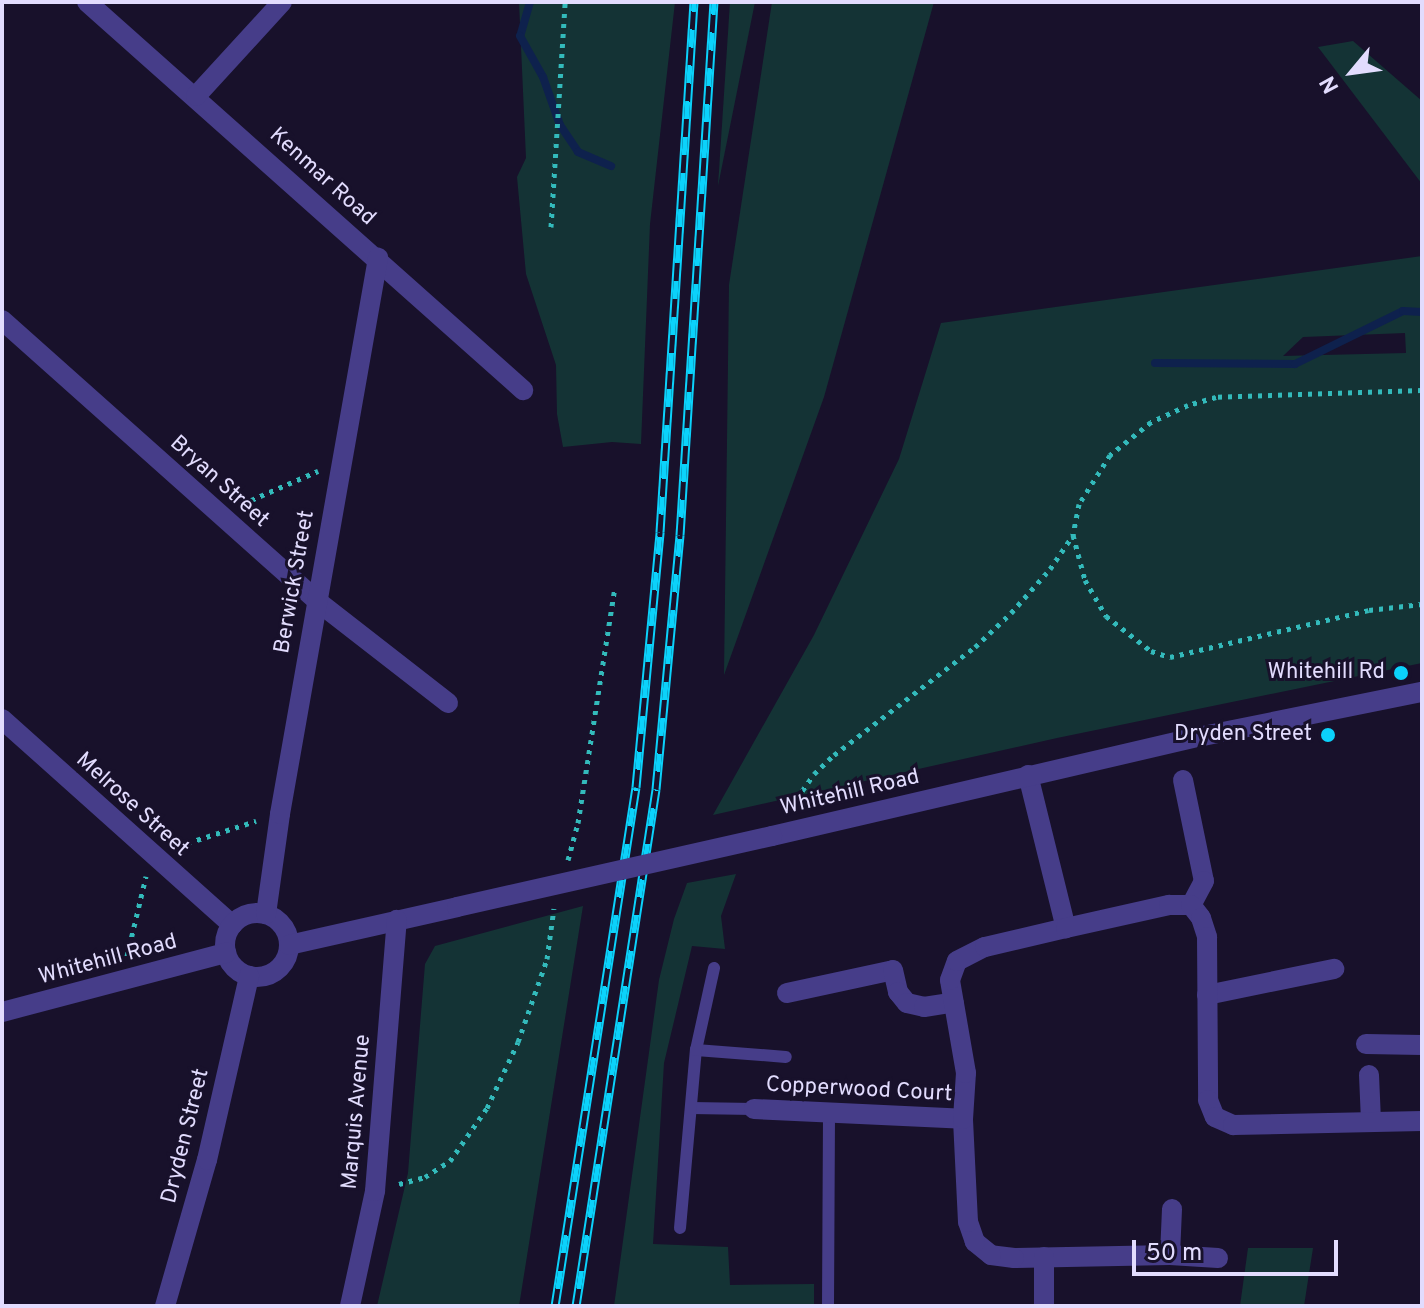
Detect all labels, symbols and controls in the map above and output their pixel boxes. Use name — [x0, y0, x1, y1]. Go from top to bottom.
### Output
north arrow — [1312, 32, 1392, 112]
text: N — [1315, 70, 1346, 97]
street label: Kenmar Road — [263, 122, 381, 232]
street label: Bryan Street — [164, 431, 274, 533]
street label: Berwick Street — [269, 508, 321, 656]
place label: Whitehill Rd — [1267, 660, 1385, 686]
marker: Whitehill Rd — [1392, 664, 1410, 682]
place label: Dryden Street — [1174, 722, 1312, 748]
marker: Dryden Street — [1319, 726, 1337, 744]
street label: Melrose Street — [70, 747, 194, 863]
street label: Whitehill Road — [778, 764, 922, 822]
street label: Whitehill Road — [36, 929, 180, 991]
street label: Marquis Avenue — [337, 1033, 377, 1191]
street label: Dryden Street — [157, 1066, 215, 1206]
street label: Copperwood Court — [765, 1072, 953, 1108]
scale bar — [1136, 1224, 1342, 1274]
text: 50 m — [1146, 1239, 1202, 1269]

